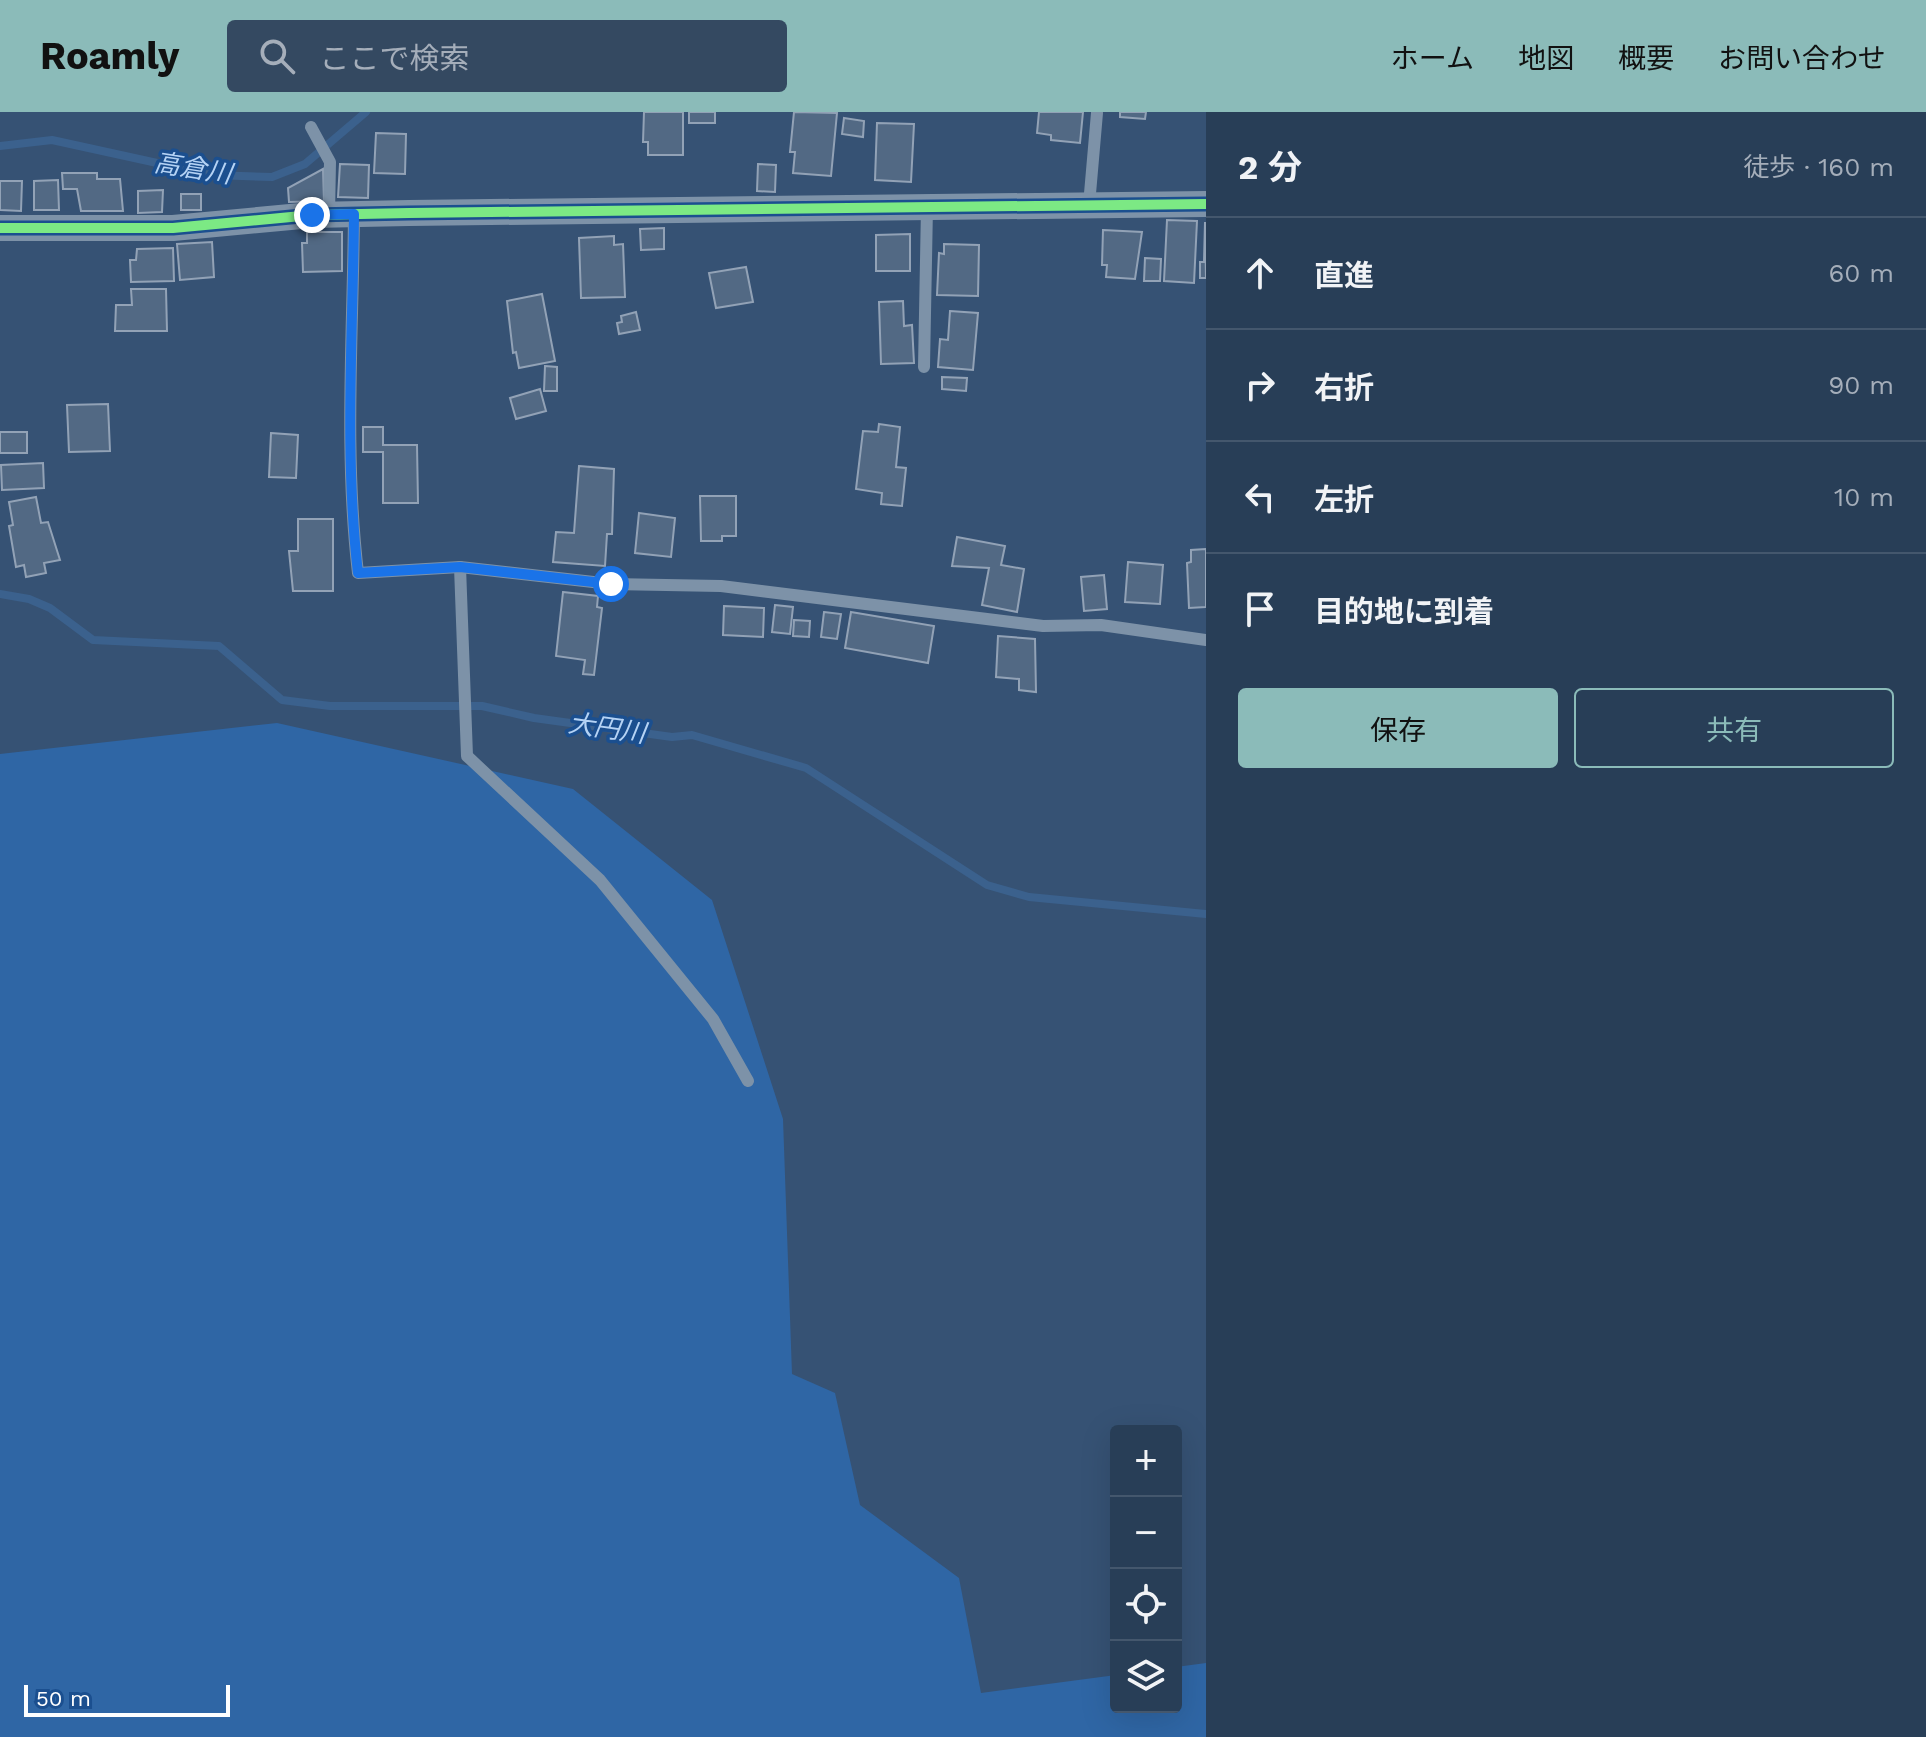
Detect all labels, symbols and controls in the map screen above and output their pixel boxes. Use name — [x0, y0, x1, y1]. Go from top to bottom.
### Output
search box — [227, 20, 787, 92]
text: Roamly — [40, 34, 179, 78]
icon: search — [255, 34, 299, 78]
text: ここで検索 — [319, 41, 469, 76]
text: ホーム — [1391, 42, 1474, 75]
text: 地図 — [1518, 42, 1574, 75]
text: 概要 — [1618, 42, 1674, 75]
text: お問い合わせ — [1718, 42, 1886, 75]
water label: 高倉川 — [152, 147, 237, 189]
text: 2 分 — [1238, 147, 1302, 187]
text: 徒歩 · 160 m — [1743, 152, 1894, 182]
route end — [294, 197, 330, 233]
icon: ahead — [1238, 251, 1282, 295]
text: 直進 — [1314, 258, 1374, 293]
text: 60 m — [1828, 258, 1894, 288]
icon: right — [1238, 363, 1282, 407]
text: 右折 — [1314, 370, 1374, 405]
text: 90 m — [1828, 370, 1894, 400]
icon: left — [1238, 475, 1282, 519]
text: 左折 — [1314, 482, 1374, 517]
text: 10 m — [1834, 482, 1894, 512]
route start — [593, 566, 629, 602]
icon: arrive — [1238, 587, 1282, 631]
text: 目的地に到着 — [1314, 594, 1494, 629]
button: 保存 — [1238, 688, 1558, 768]
button: 共有 — [1574, 688, 1894, 768]
water label: 大円川 — [566, 708, 651, 749]
map controls — [1110, 1425, 1182, 1713]
button: + — [1110, 1425, 1182, 1497]
button: − — [1110, 1497, 1182, 1569]
button: locate — [1110, 1569, 1182, 1641]
button: layers — [1110, 1641, 1182, 1713]
scale bar — [24, 1681, 230, 1717]
text: 50 m — [36, 1686, 91, 1711]

